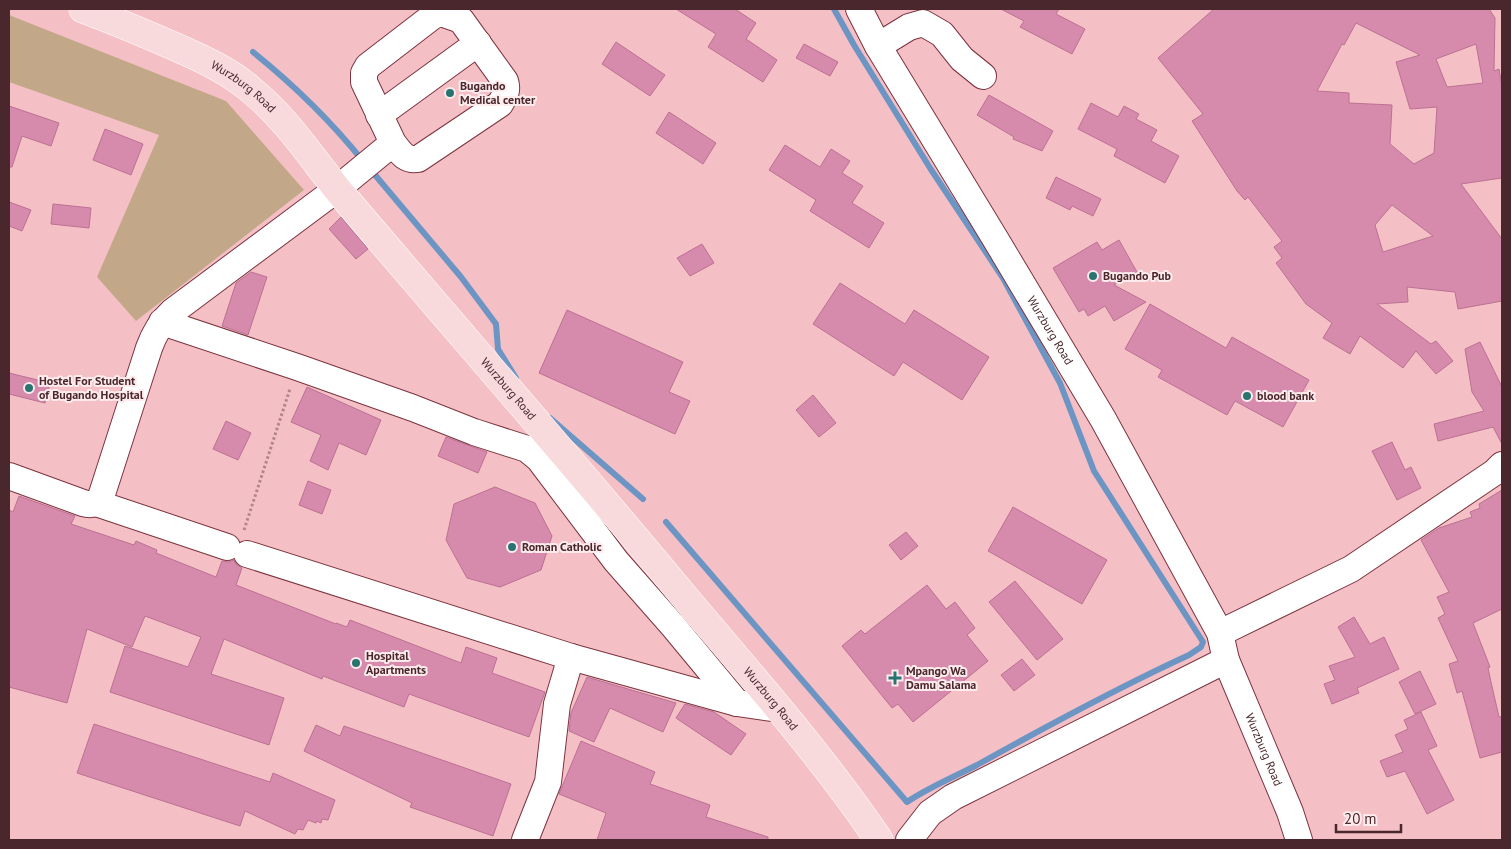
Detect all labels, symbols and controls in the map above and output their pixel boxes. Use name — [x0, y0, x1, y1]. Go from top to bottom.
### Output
street label: Wurzburg Road — [209, 57, 279, 115]
place label: Bugando Medical center — [460, 78, 536, 107]
marker: Bugando Medical center — [444, 87, 456, 99]
place label: Bugando Pub — [1103, 268, 1171, 283]
marker: Bugando Pub — [1087, 270, 1099, 282]
street label: Wurzburg Road — [1024, 293, 1077, 367]
street label: Wurzburg Road — [478, 354, 540, 423]
place label: Hostel For Student of Bugando Hospital — [39, 373, 144, 402]
marker: Hostel For Student of Bugando Hospital — [23, 382, 35, 394]
place label: blood bank — [1257, 388, 1314, 403]
marker: blood bank — [1241, 390, 1253, 402]
place label: Roman Catholic — [522, 539, 602, 554]
marker: Roman Catholic — [506, 541, 518, 553]
place label: Hospital Apartments — [366, 648, 426, 677]
marker: Hospital Apartments — [350, 657, 362, 669]
place label: Mpango Wa Damu Salama — [906, 663, 976, 692]
street label: Wurzburg Road — [740, 664, 802, 733]
marker: Mpango Wa Damu Salama — [888, 671, 902, 685]
street label: Wurzburg Road — [1242, 711, 1286, 788]
scale bar — [1336, 802, 1401, 834]
text: 20 m — [1344, 809, 1377, 828]

